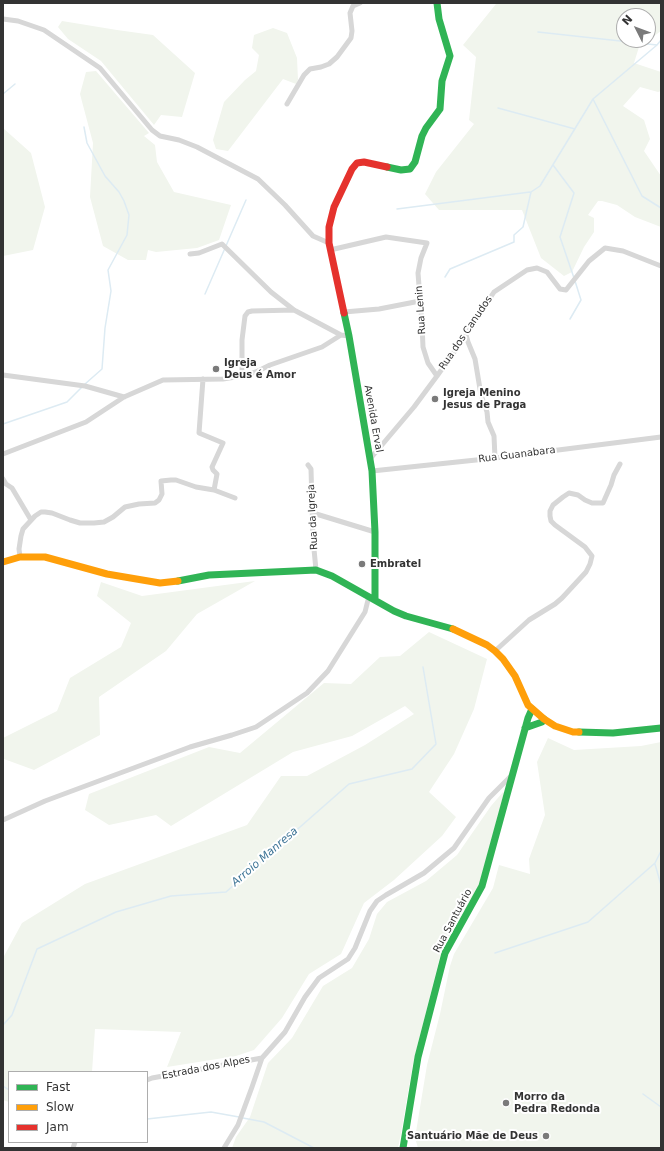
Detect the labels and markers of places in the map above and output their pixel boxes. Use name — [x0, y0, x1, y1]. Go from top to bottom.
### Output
place label: Igreja Deus é Amor — [224, 357, 296, 380]
marker: Igreja Deus é Amor — [211, 364, 221, 374]
place label: Igreja Menino Jesus de Praga — [443, 387, 526, 410]
marker: Igreja Menino Jesus de Praga — [430, 394, 440, 404]
place label: Embratel — [370, 558, 421, 570]
marker: Embratel — [357, 559, 367, 569]
place label: Morro da Pedra Redonda — [514, 1091, 600, 1114]
marker: Morro da Pedra Redonda — [501, 1098, 511, 1108]
place label: Santuário Mãe de Deus — [407, 1130, 538, 1142]
marker: Santuário Mãe de Deus — [541, 1131, 551, 1141]

